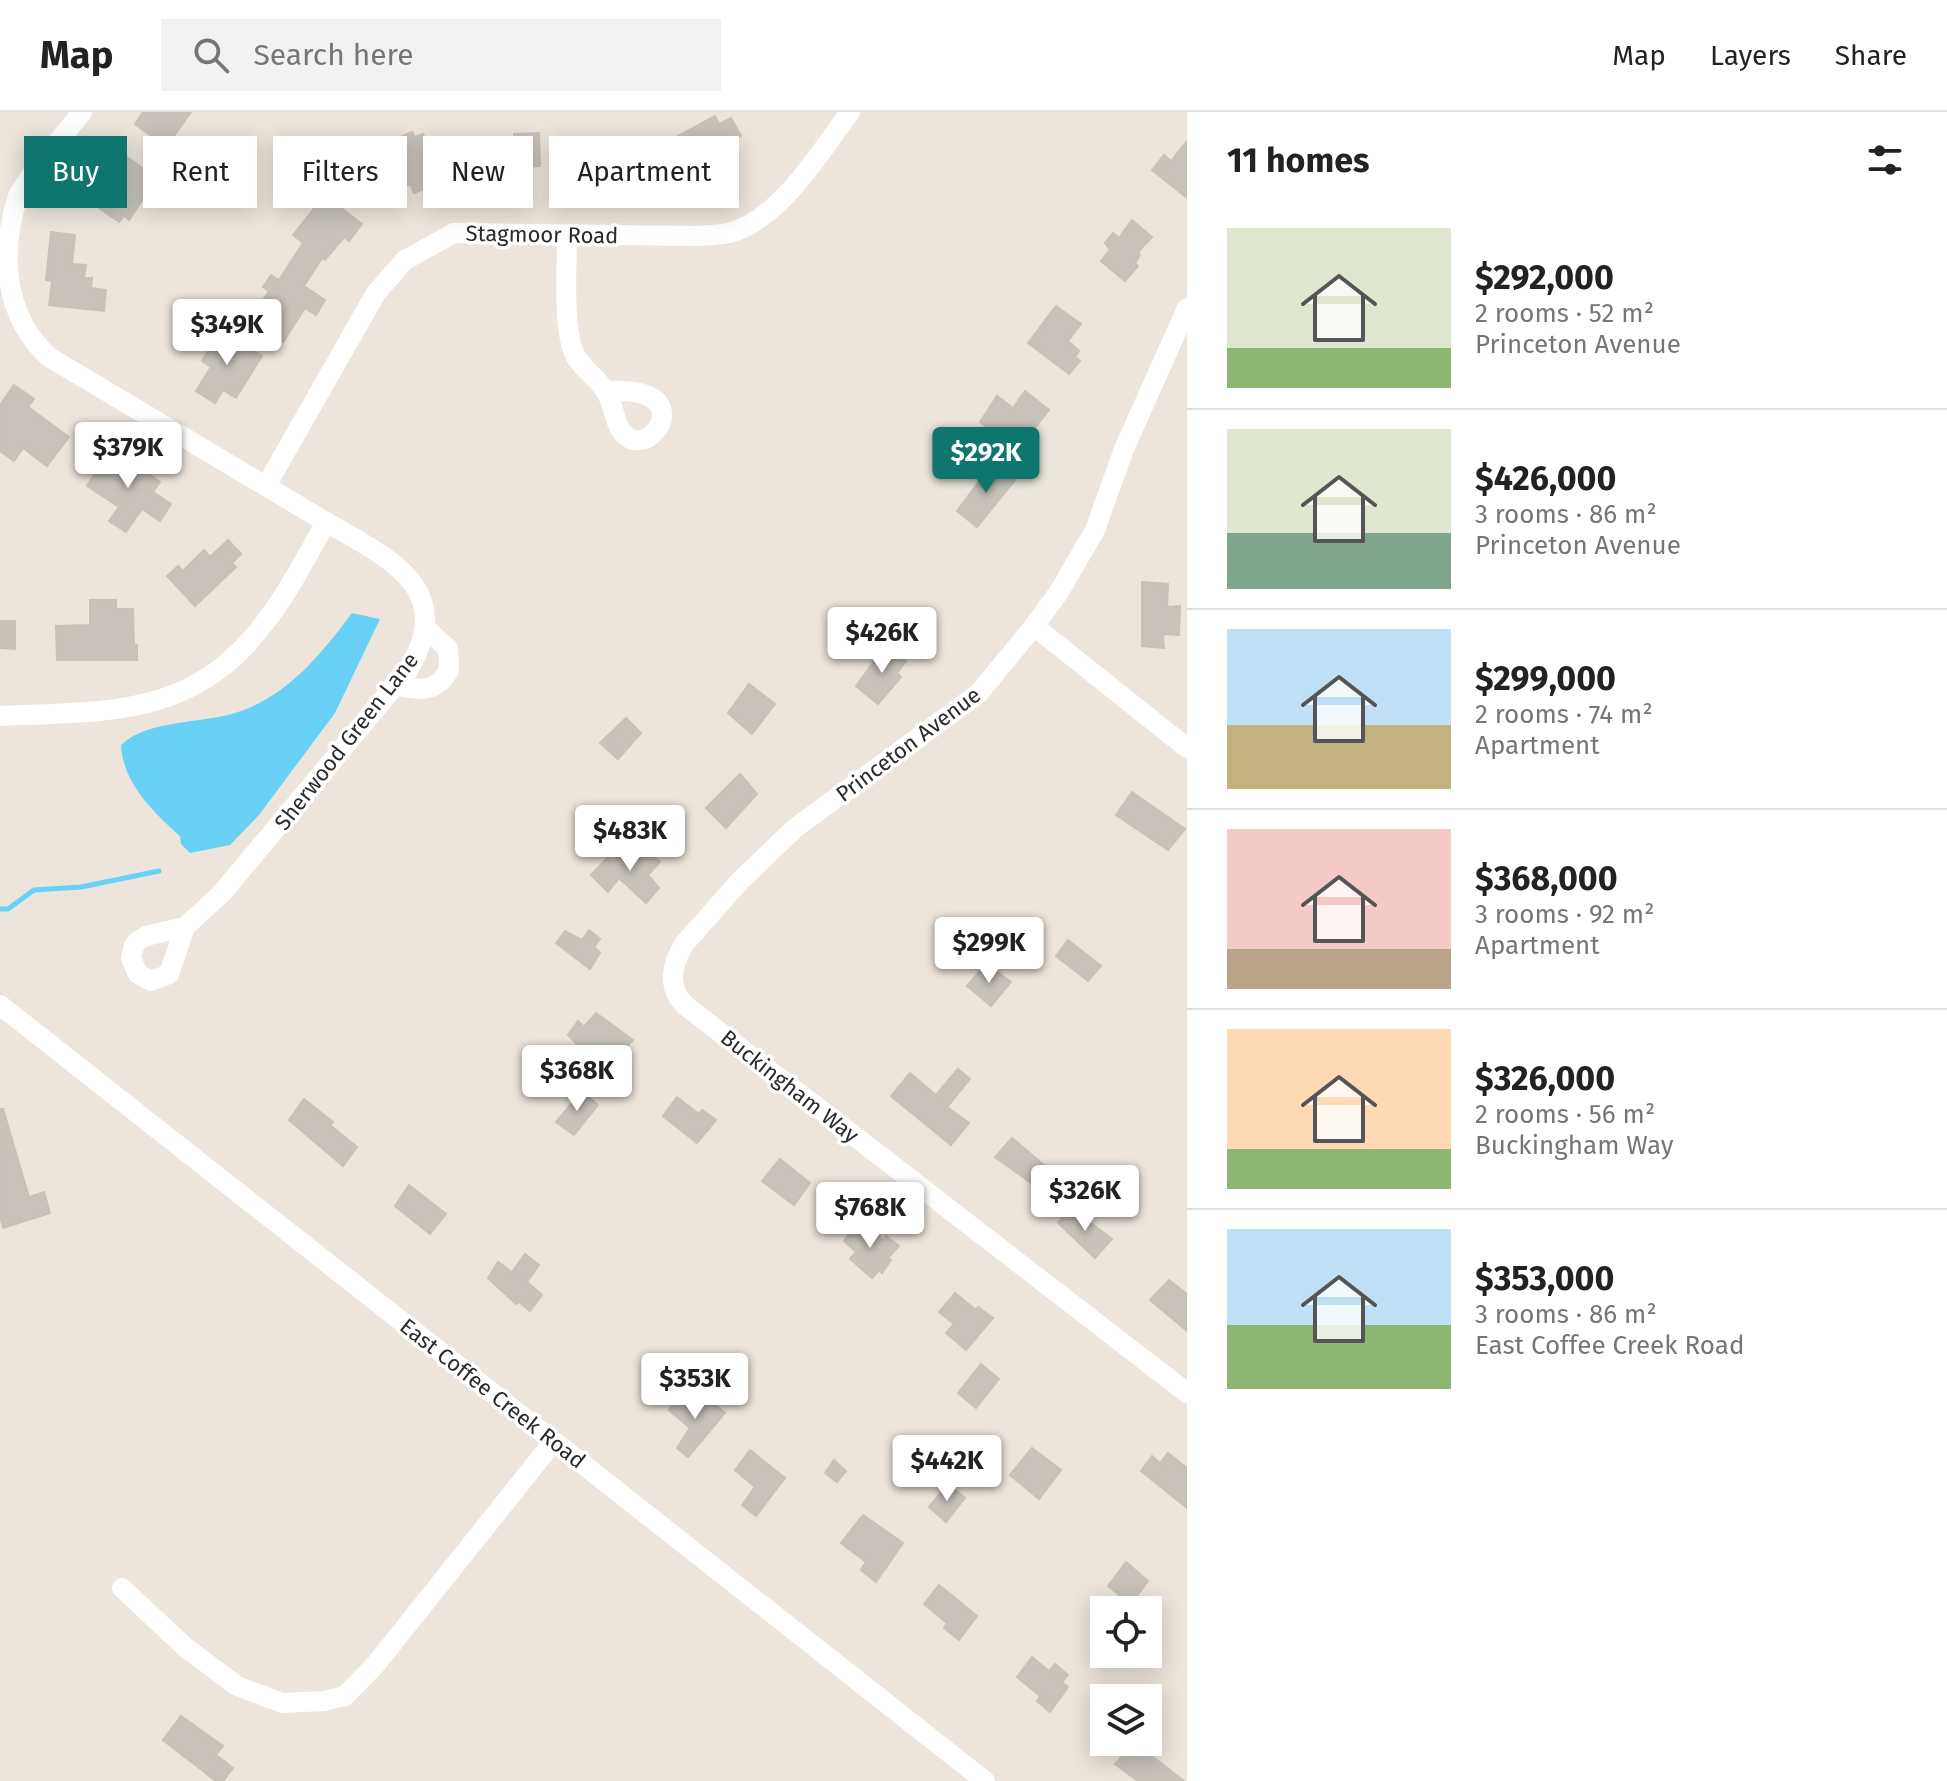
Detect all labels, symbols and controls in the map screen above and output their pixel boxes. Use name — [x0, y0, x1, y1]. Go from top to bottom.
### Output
search box — [161, 19, 721, 91]
text: Map — [40, 32, 113, 78]
icon: search — [189, 33, 233, 77]
text: Search here — [253, 37, 414, 73]
text: Map — [1612, 39, 1666, 72]
text: Layers — [1710, 39, 1791, 72]
text: Share — [1835, 39, 1907, 72]
chip: Buy — [24, 136, 127, 208]
chip: Rent — [143, 136, 257, 208]
chip: Filters — [273, 136, 407, 208]
chip: New — [423, 136, 533, 208]
chip: Apartment — [549, 136, 739, 208]
icon: filters — [1863, 138, 1907, 182]
text: 11 homes — [1227, 140, 1369, 181]
street label: Stagmoor Road — [465, 220, 619, 249]
text: $292,000 — [1475, 257, 1614, 298]
icon: home — [1291, 260, 1387, 356]
text: 2 rooms · 52 m² — [1475, 298, 1654, 329]
pin: $349K — [171, 299, 283, 367]
text: $349K — [191, 309, 263, 340]
text: Princeton Avenue — [1475, 329, 1681, 360]
pin: $379K — [72, 422, 184, 490]
pin: $292K — [930, 427, 1042, 495]
text: $379K — [93, 432, 163, 463]
text: $292K — [950, 437, 1022, 468]
text: $426,000 — [1475, 458, 1616, 499]
icon: home — [1291, 461, 1387, 557]
text: 3 rooms · 86 m² — [1475, 499, 1657, 530]
text: Princeton Avenue — [1475, 530, 1681, 561]
pin: $426K — [826, 607, 938, 675]
text: $426K — [845, 617, 919, 648]
street label: Sherwood Green Lane — [269, 647, 424, 835]
text: $299,000 — [1475, 658, 1616, 699]
icon: home — [1291, 661, 1387, 757]
street label: Princeton Avenue — [831, 681, 986, 808]
text: 2 rooms · 74 m² — [1475, 699, 1653, 730]
text: Apartment — [1475, 730, 1600, 761]
pin: $483K — [574, 805, 686, 873]
text: $483K — [593, 815, 667, 846]
text: $368,000 — [1475, 858, 1618, 899]
icon: home — [1291, 861, 1387, 957]
text: 3 rooms · 92 m² — [1475, 899, 1654, 930]
pin: $299K — [933, 917, 1045, 985]
text: $299K — [953, 927, 1025, 958]
text: Apartment — [1475, 930, 1600, 961]
street label: Buckingham Way — [715, 1024, 864, 1149]
pin: $368K — [521, 1045, 633, 1113]
text: $368K — [540, 1055, 614, 1086]
text: $326,000 — [1475, 1058, 1615, 1099]
icon: home — [1291, 1061, 1387, 1157]
text: 2 rooms · 56 m² — [1475, 1099, 1655, 1130]
text: Buckingham Way — [1475, 1130, 1674, 1161]
pin: $326K — [1029, 1165, 1141, 1233]
text: $326K — [1049, 1175, 1121, 1206]
pin: $768K — [814, 1182, 926, 1250]
text: $768K — [834, 1192, 906, 1223]
text: $353,000 — [1475, 1258, 1614, 1299]
icon: home — [1291, 1261, 1387, 1357]
text: 3 rooms · 86 m² — [1475, 1299, 1657, 1330]
street label: East Coffee Creek Road — [395, 1313, 591, 1474]
text: East Coffee Creek Road — [1475, 1330, 1744, 1361]
pin: $353K — [639, 1353, 751, 1421]
text: $353K — [659, 1363, 731, 1394]
pin: $442K — [891, 1435, 1003, 1503]
text: $442K — [910, 1445, 984, 1476]
map controls — [1090, 1596, 1162, 1756]
button: locate — [1090, 1596, 1162, 1668]
button: layers — [1090, 1684, 1162, 1756]

